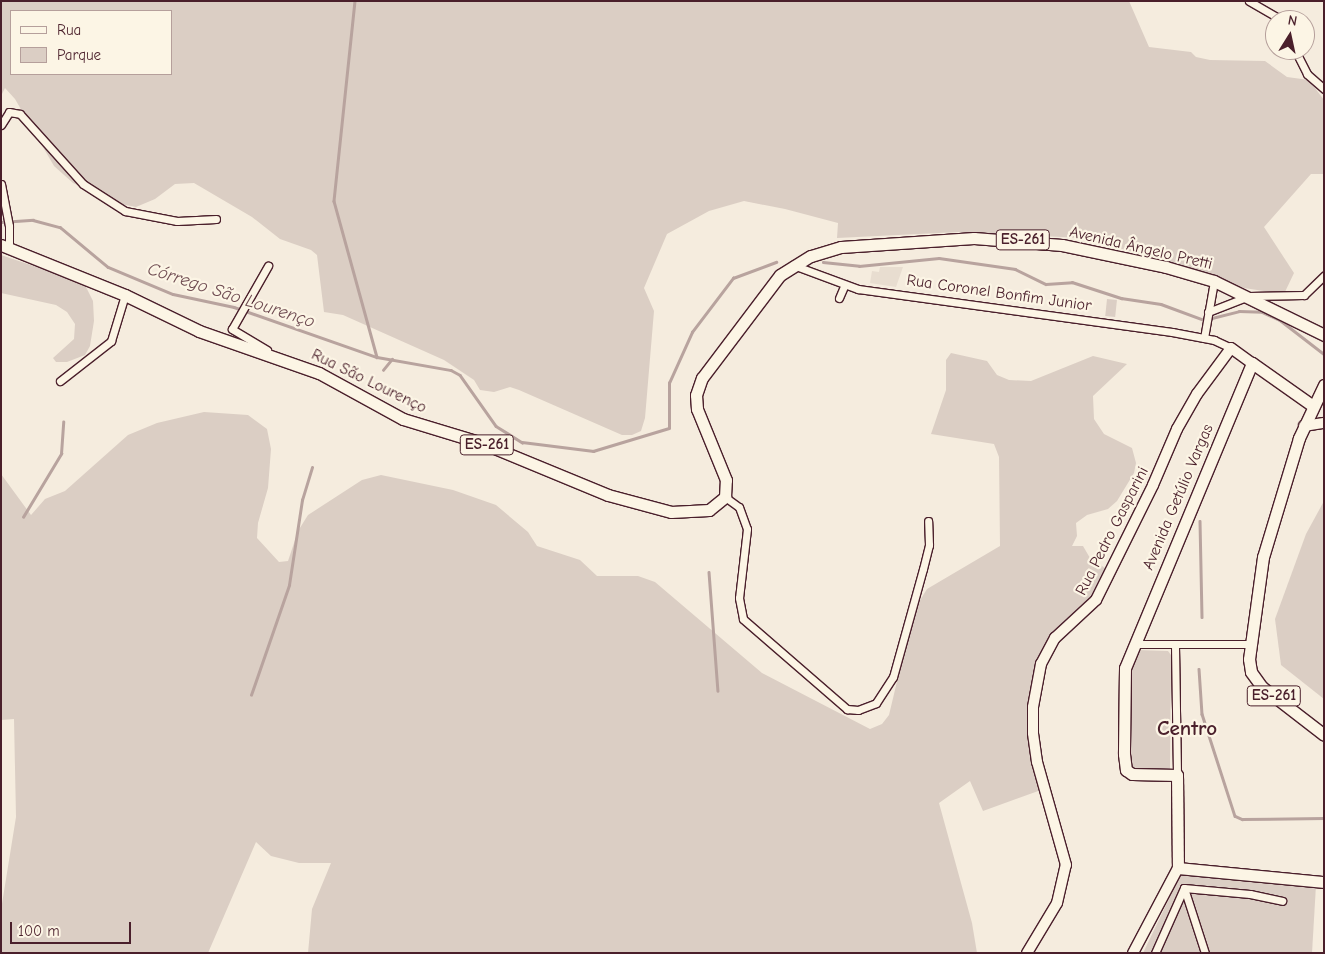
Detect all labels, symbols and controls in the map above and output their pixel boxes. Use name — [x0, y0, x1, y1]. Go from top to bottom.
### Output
legend — [10, 10, 172, 75]
north arrow — [1265, 10, 1315, 60]
text: N — [1287, 12, 1298, 30]
text: Rua — [57, 21, 81, 39]
text: Parque — [57, 46, 101, 64]
street label: Avenida Ângelo Pretti — [1068, 222, 1214, 274]
road number: ES-261 — [996, 228, 1050, 252]
water label: Córrego São Lourenço — [145, 259, 317, 333]
street label: Rua Coronel Bonfim Junior — [905, 271, 1093, 315]
street label: Rua São Lourenço — [308, 345, 430, 417]
street label: Avenida Getúlio Vargas — [1139, 421, 1217, 573]
road number: ES-261 — [460, 432, 514, 458]
street label: Rua Pedro Gasparini — [1071, 464, 1153, 598]
road number: ES-261 — [1246, 684, 1302, 708]
district label: Centro — [1157, 715, 1217, 741]
scale bar — [12, 912, 134, 944]
text: 100 m — [18, 922, 60, 940]

